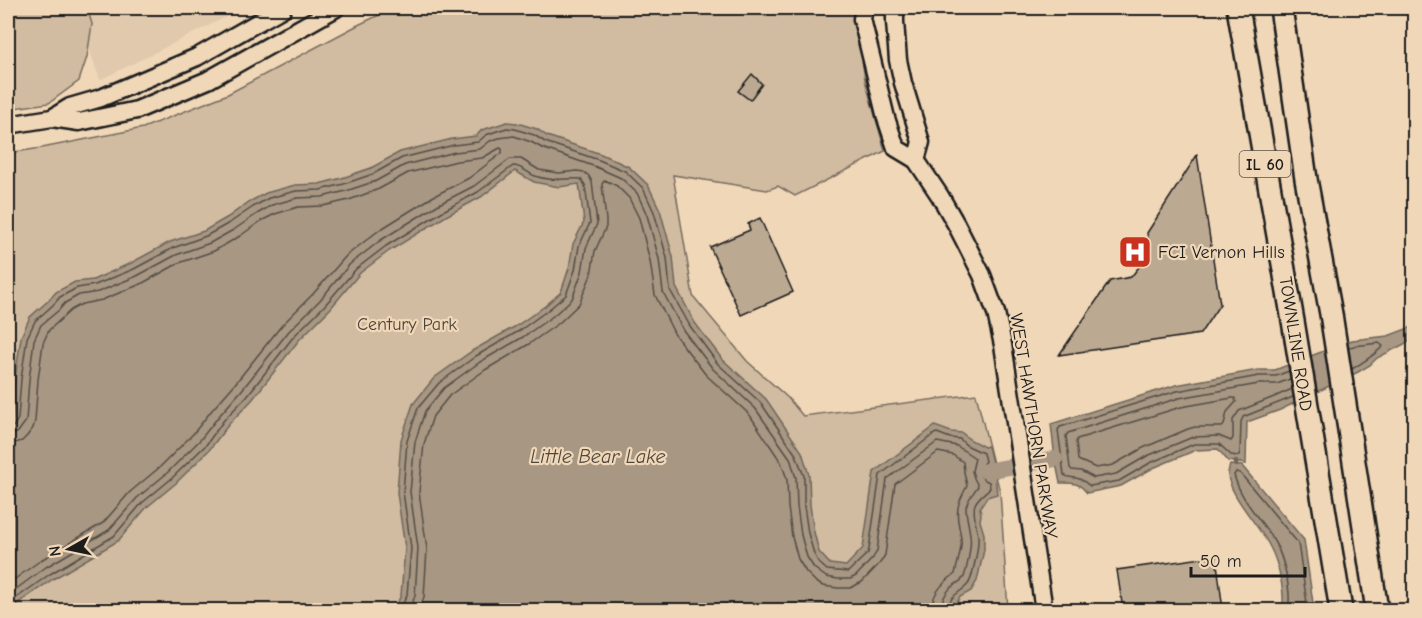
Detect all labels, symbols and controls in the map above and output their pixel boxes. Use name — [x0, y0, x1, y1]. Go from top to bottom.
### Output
road number: IL 60 — [1240, 151, 1290, 177]
hospital icon: FCI Vernon Hills — [1117, 234, 1153, 270]
place label: FCI Vernon Hills — [1158, 242, 1285, 263]
street label: TOWNLINE ROAD — [1275, 275, 1317, 413]
street label: WEST HAWTHORN PARKWAY — [1005, 312, 1062, 541]
park label: Century Park — [357, 314, 457, 335]
water label: Little Bear Lake — [530, 445, 666, 468]
north arrow — [39, 519, 99, 579]
scale bar — [1191, 540, 1305, 578]
text: N — [45, 545, 65, 558]
text: 50 m — [1200, 551, 1242, 572]

